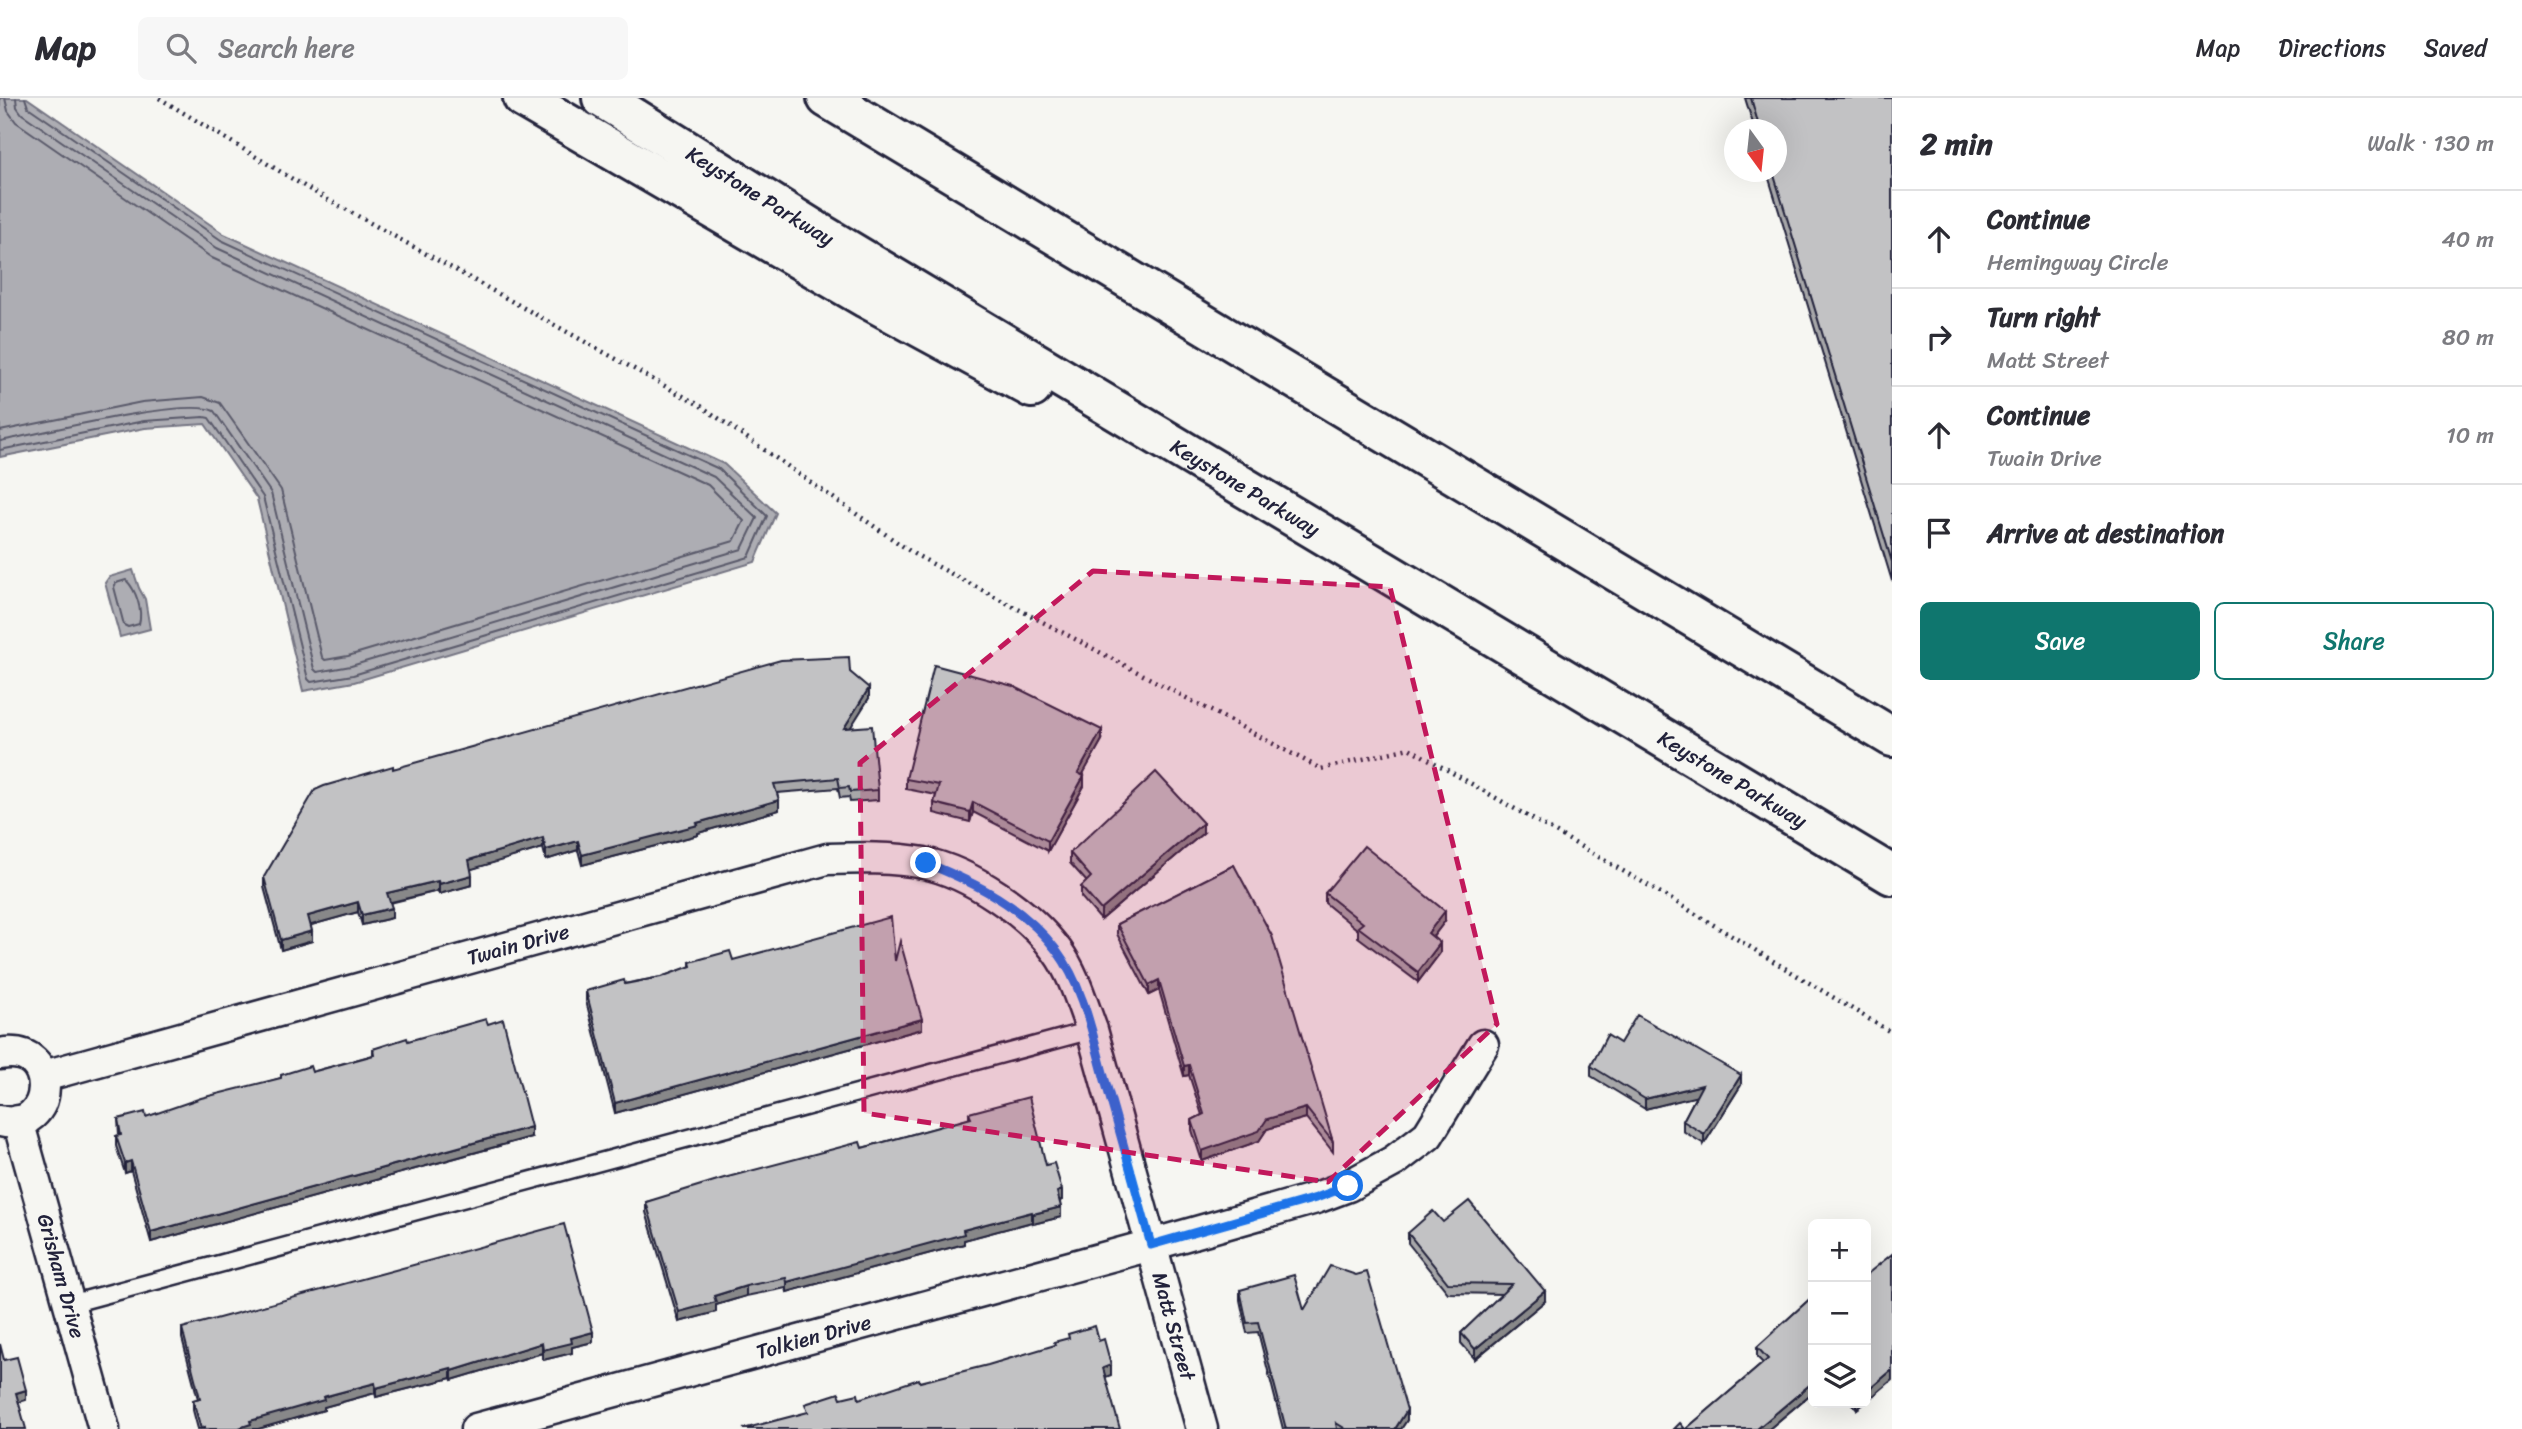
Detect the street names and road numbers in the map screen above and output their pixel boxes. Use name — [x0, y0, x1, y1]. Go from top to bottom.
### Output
street label: Keystone Parkway — [678, 135, 842, 257]
street label: Keystone Parkway — [1163, 428, 1328, 548]
street label: Keystone Parkway — [1650, 720, 1815, 839]
street label: Twain Drive — [462, 912, 574, 977]
street label: Grisham Drive — [26, 1209, 97, 1343]
street label: Matt Street — [1141, 1268, 1207, 1386]
street label: Tolkien Drive — [752, 1303, 876, 1371]

